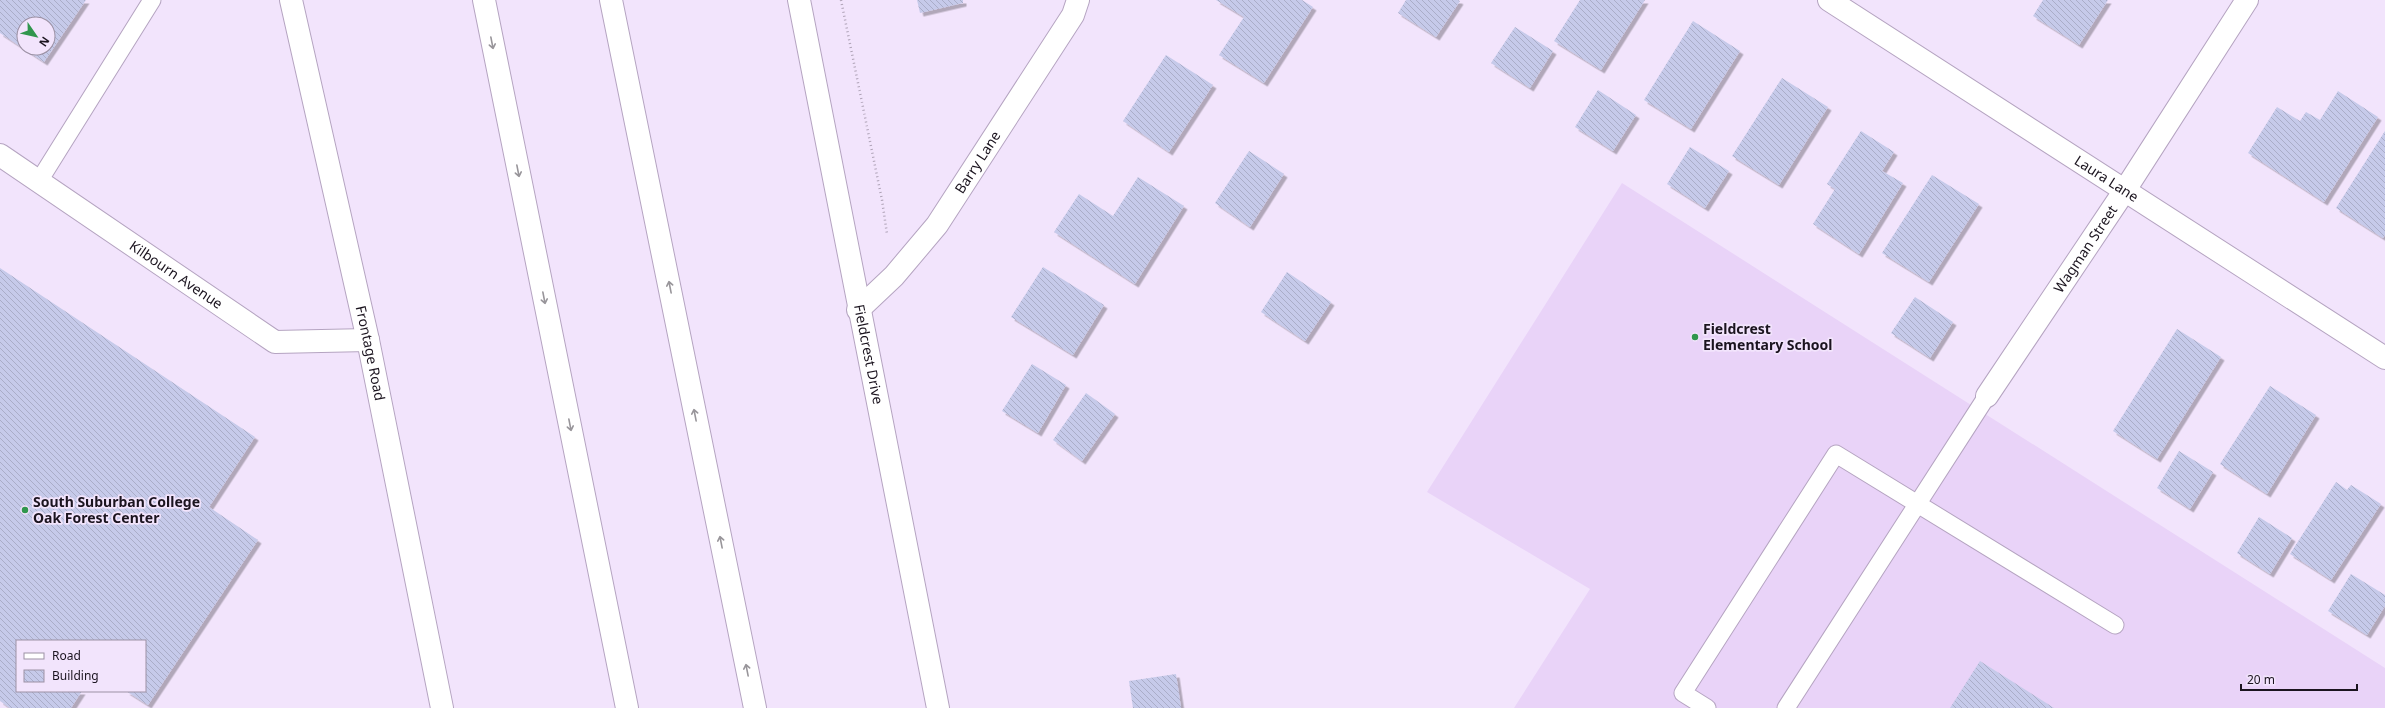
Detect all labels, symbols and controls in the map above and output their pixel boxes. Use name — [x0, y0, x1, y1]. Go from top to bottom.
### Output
north arrow — [16, 16, 56, 56]
text: N — [36, 34, 53, 50]
one-way arrow — [489, 36, 497, 49]
street label: Barry Lane — [950, 127, 1005, 197]
street label: Laura Lane — [2071, 151, 2142, 206]
one-way arrow — [515, 164, 523, 177]
street label: Wagman Street — [2049, 201, 2121, 296]
street label: Kilbourn Avenue — [126, 236, 227, 313]
one-way arrow — [665, 281, 673, 294]
one-way arrow — [540, 291, 548, 304]
street label: Fieldcrest Drive — [850, 303, 888, 406]
street label: Frontage Road — [351, 304, 390, 402]
place label: Fieldcrest Elementary School — [1703, 319, 1833, 354]
marker: Fieldcrest Elementary School — [1690, 332, 1700, 342]
one-way arrow — [691, 409, 699, 422]
one-way arrow — [566, 419, 574, 432]
place label: South Suburban College Oak Forest Center — [33, 492, 200, 527]
marker: South Suburban College Oak Forest Center — [20, 505, 30, 515]
one-way arrow — [717, 536, 725, 549]
legend — [16, 640, 146, 692]
text: Road — [52, 647, 81, 664]
one-way arrow — [743, 664, 751, 677]
scale bar — [2241, 666, 2357, 692]
text: Building — [52, 667, 99, 684]
text: 20 m — [2247, 671, 2275, 688]

